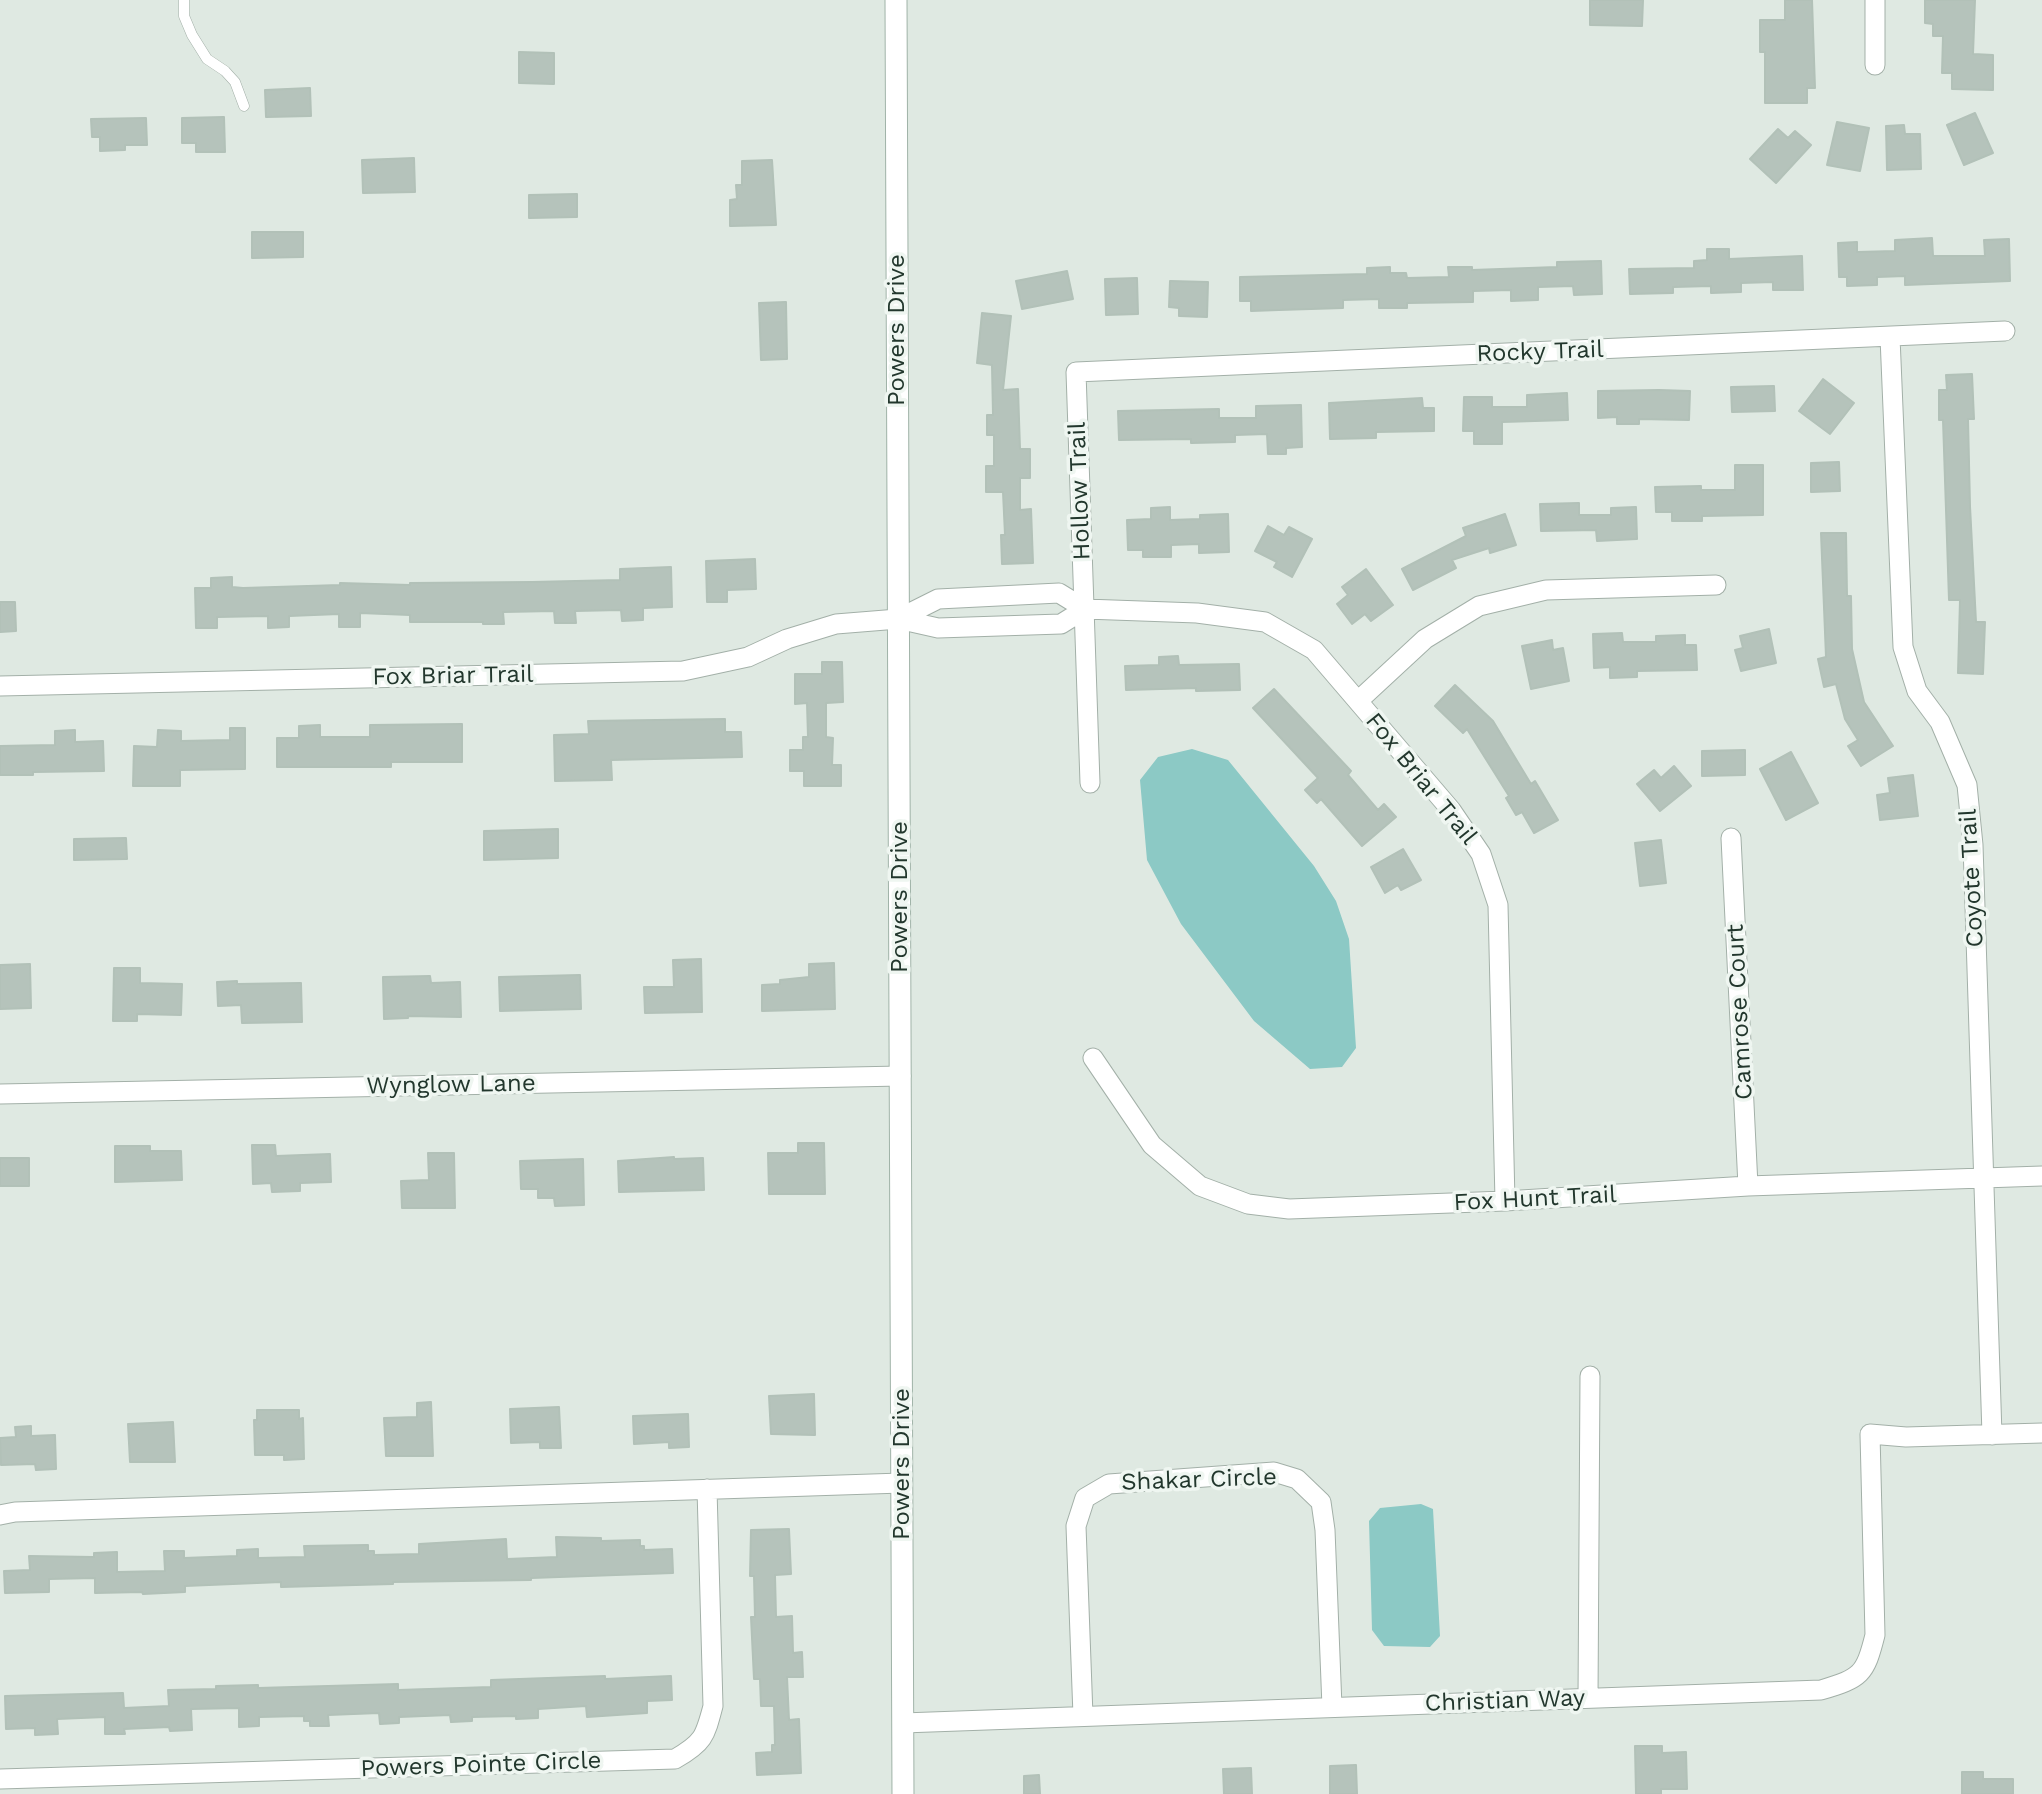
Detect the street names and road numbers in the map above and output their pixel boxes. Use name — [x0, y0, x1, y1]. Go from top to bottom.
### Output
street label: Powers Drive — [883, 254, 911, 406]
street label: Rocky Trail — [1476, 335, 1604, 369]
street label: Hollow Trail — [1063, 421, 1097, 561]
street label: Fox Briar Trail — [372, 660, 534, 692]
street label: Fox Briar Trail — [1359, 707, 1483, 851]
street label: Coyote Trail — [1954, 808, 1990, 948]
street label: Powers Drive — [886, 821, 914, 973]
street label: Camrose Court — [1721, 923, 1759, 1101]
street label: Wynglow Lane — [366, 1069, 536, 1101]
street label: Fox Hunt Trail — [1453, 1180, 1617, 1218]
street label: Powers Drive — [888, 1388, 916, 1540]
street label: Shakar Circle — [1121, 1463, 1277, 1497]
street label: Christian Way — [1424, 1684, 1586, 1718]
street label: Powers Pointe Circle — [360, 1746, 602, 1784]

